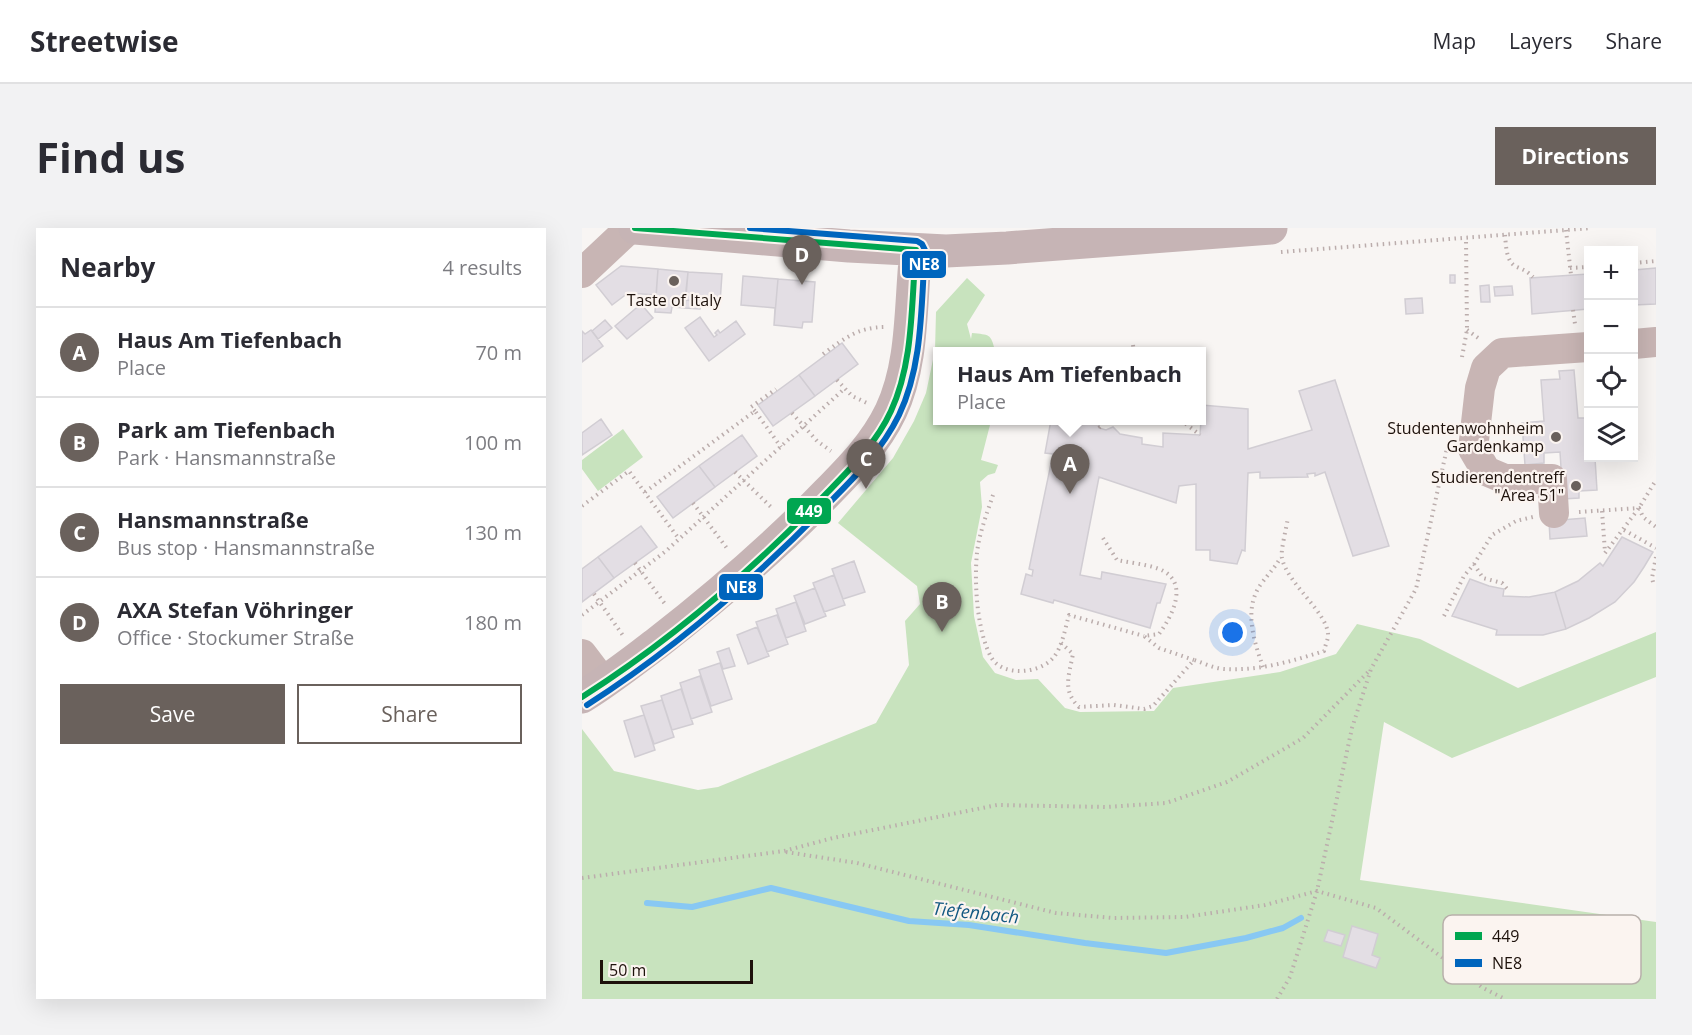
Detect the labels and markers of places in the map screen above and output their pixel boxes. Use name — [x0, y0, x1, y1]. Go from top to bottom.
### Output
pin: D — [782, 236, 822, 285]
marker: Taste of Italy — [667, 274, 681, 288]
place label: Taste of Italy — [627, 289, 722, 311]
place label: Studentenwohnheim Gardenkamp — [1387, 417, 1544, 457]
marker: Studentenwohnheim Gardenkamp — [1549, 430, 1563, 444]
pin: C — [846, 440, 886, 489]
pin: A — [1050, 444, 1090, 494]
place label: Studierendentreff "Area 51" — [1431, 466, 1565, 506]
marker: Studierendentreff "Area 51" — [1569, 479, 1583, 493]
pin: B — [922, 582, 962, 632]

